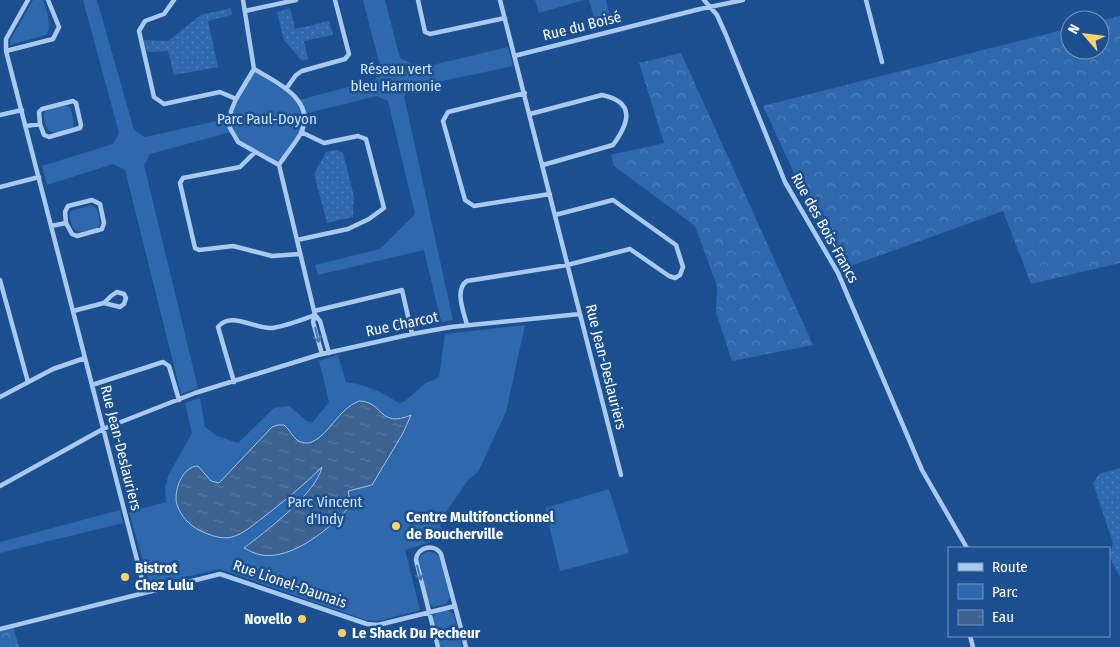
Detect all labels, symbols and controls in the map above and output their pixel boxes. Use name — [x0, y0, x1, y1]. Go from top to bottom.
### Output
street label: Rue du Boisé — [541, 8, 623, 44]
north arrow — [1060, 10, 1110, 60]
text: N — [1064, 21, 1083, 37]
park label: Réseau vert bleu Harmonie — [351, 60, 441, 95]
park label: Parc Paul-Doyon — [217, 110, 317, 128]
street label: Rue des Bois-Francs — [787, 170, 863, 286]
street label: Rue Jean-Deslauriers — [582, 302, 630, 432]
street label: Rue Charcot — [364, 308, 440, 340]
one-way arrow — [312, 326, 322, 342]
street label: Rue Jean-Deslauriers — [97, 383, 145, 513]
park label: Parc Vincent d'Indy — [288, 493, 363, 528]
place label: Centre Multifonctionnel de Boucherville — [406, 508, 555, 543]
marker: Centre Multifonctionnel de Boucherville — [390, 520, 402, 532]
legend — [948, 547, 1110, 637]
street label: Rue Lionel-Daunais — [231, 556, 349, 612]
text: Route — [992, 558, 1028, 576]
place label: Bistrot Chez Lulu — [135, 559, 194, 594]
one-way arrow — [415, 565, 424, 581]
marker: Bistrot Chez Lulu — [119, 571, 131, 583]
text: Parc — [992, 583, 1018, 601]
text: Eau — [992, 608, 1014, 626]
place label: Novello — [244, 610, 292, 628]
marker: Novello — [296, 613, 308, 625]
place label: Le Shack Du Pecheur — [352, 624, 481, 642]
marker: Le Shack Du Pecheur — [336, 627, 348, 639]

